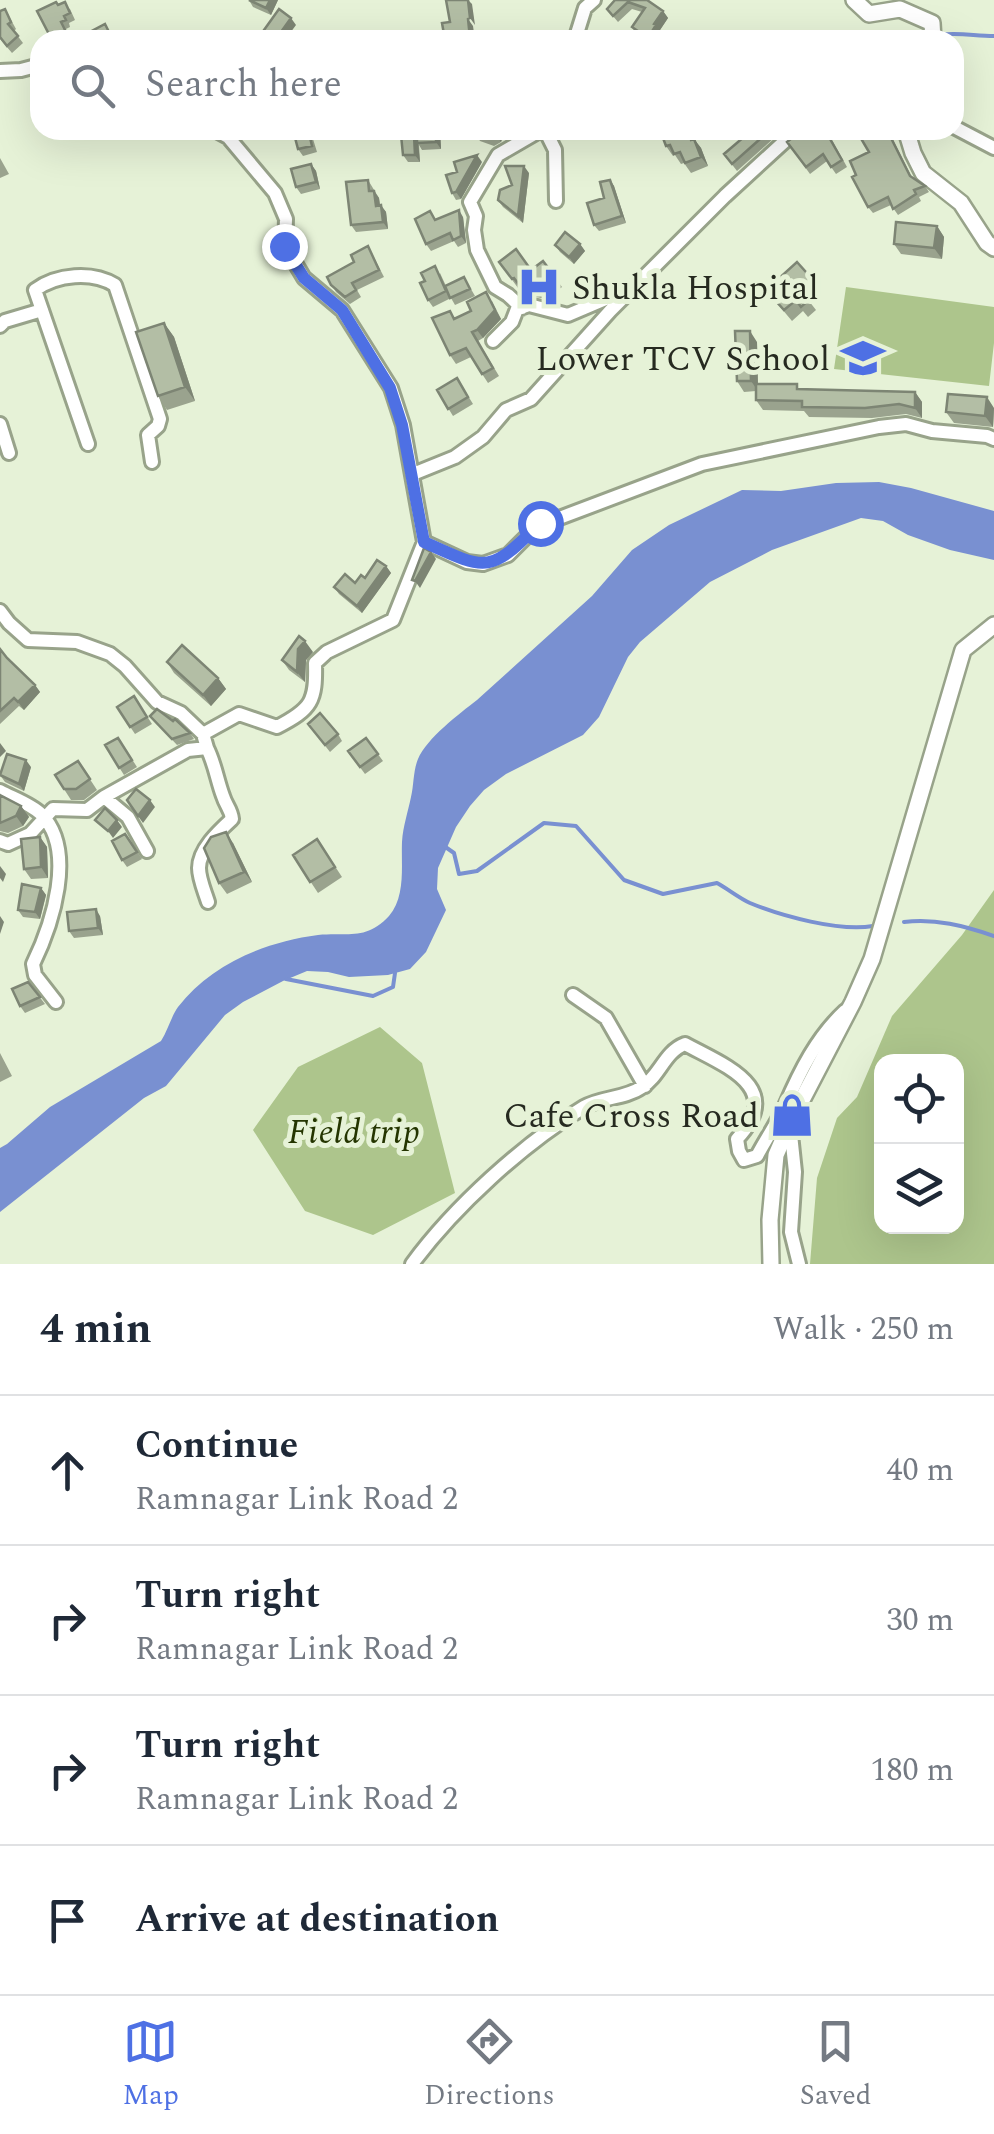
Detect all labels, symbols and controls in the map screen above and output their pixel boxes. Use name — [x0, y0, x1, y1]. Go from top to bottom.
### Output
search box — [30, 30, 964, 140]
text: Search here — [145, 56, 342, 114]
icon: search — [65, 58, 120, 113]
route end — [262, 224, 308, 270]
place label: Shukla Hospital — [572, 262, 819, 315]
hospital icon: Shukla Hospital — [515, 263, 563, 311]
place label: Lower TCV School — [535, 333, 830, 386]
school or university icon: Lower TCV School — [839, 334, 887, 382]
route start — [518, 501, 564, 547]
map controls — [874, 1054, 964, 1234]
button: locate — [874, 1054, 964, 1144]
place label: Cafe Cross Road — [503, 1090, 759, 1143]
shop icon: Cafe Cross Road — [768, 1091, 816, 1139]
park label: Field trip — [288, 1106, 420, 1159]
button: layers — [874, 1144, 964, 1234]
text: 4 min — [40, 1298, 152, 1361]
text: Walk · 250 m — [773, 1305, 954, 1354]
text: Continue — [135, 1417, 298, 1475]
icon: ahead — [40, 1443, 95, 1498]
text: 40 m — [886, 1446, 954, 1495]
text: Ramnagar Link Road 2 — [135, 1475, 458, 1524]
text: Turn right — [135, 1567, 320, 1625]
icon: right — [40, 1593, 95, 1648]
text: 30 m — [886, 1596, 954, 1645]
text: Ramnagar Link Road 2 — [135, 1625, 458, 1674]
text: Turn right — [135, 1717, 320, 1775]
icon: right — [40, 1743, 95, 1798]
text: 180 m — [870, 1746, 954, 1795]
text: Ramnagar Link Road 2 — [135, 1775, 458, 1824]
text: Arrive at destination — [135, 1891, 499, 1949]
icon: arrive — [40, 1893, 95, 1948]
tab: Map — [123, 2014, 179, 2117]
tab: Directions — [424, 2014, 555, 2117]
tab: Saved — [800, 2014, 871, 2117]

